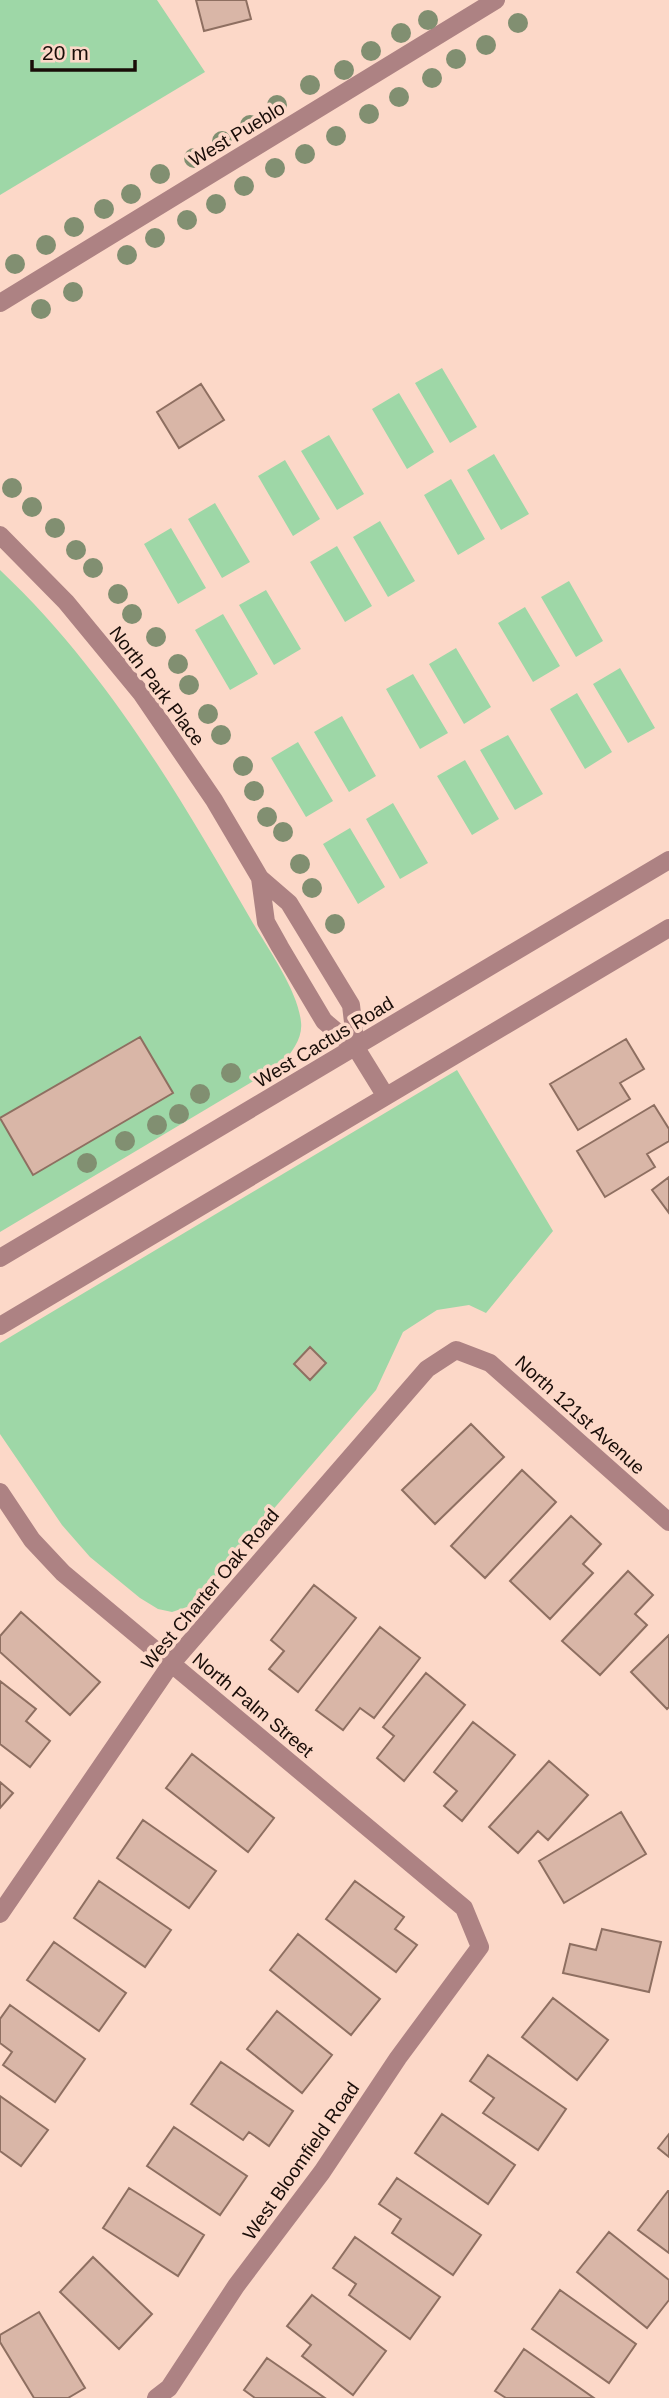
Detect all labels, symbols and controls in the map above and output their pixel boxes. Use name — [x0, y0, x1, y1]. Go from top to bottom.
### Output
scale bar — [32, 28, 135, 72]
text: 20 m — [42, 41, 89, 64]
street label: West Pueblo — [186, 97, 288, 171]
street label: North Park Place — [105, 622, 209, 750]
street label: West Cactus Road — [251, 992, 397, 1092]
street label: North 121st Avenue — [511, 1351, 649, 1479]
street label: West Charter Oak Road — [137, 1505, 283, 1673]
street label: North Palm Street — [188, 1648, 318, 1762]
street label: West Bloomfield Road — [239, 2078, 363, 2244]

